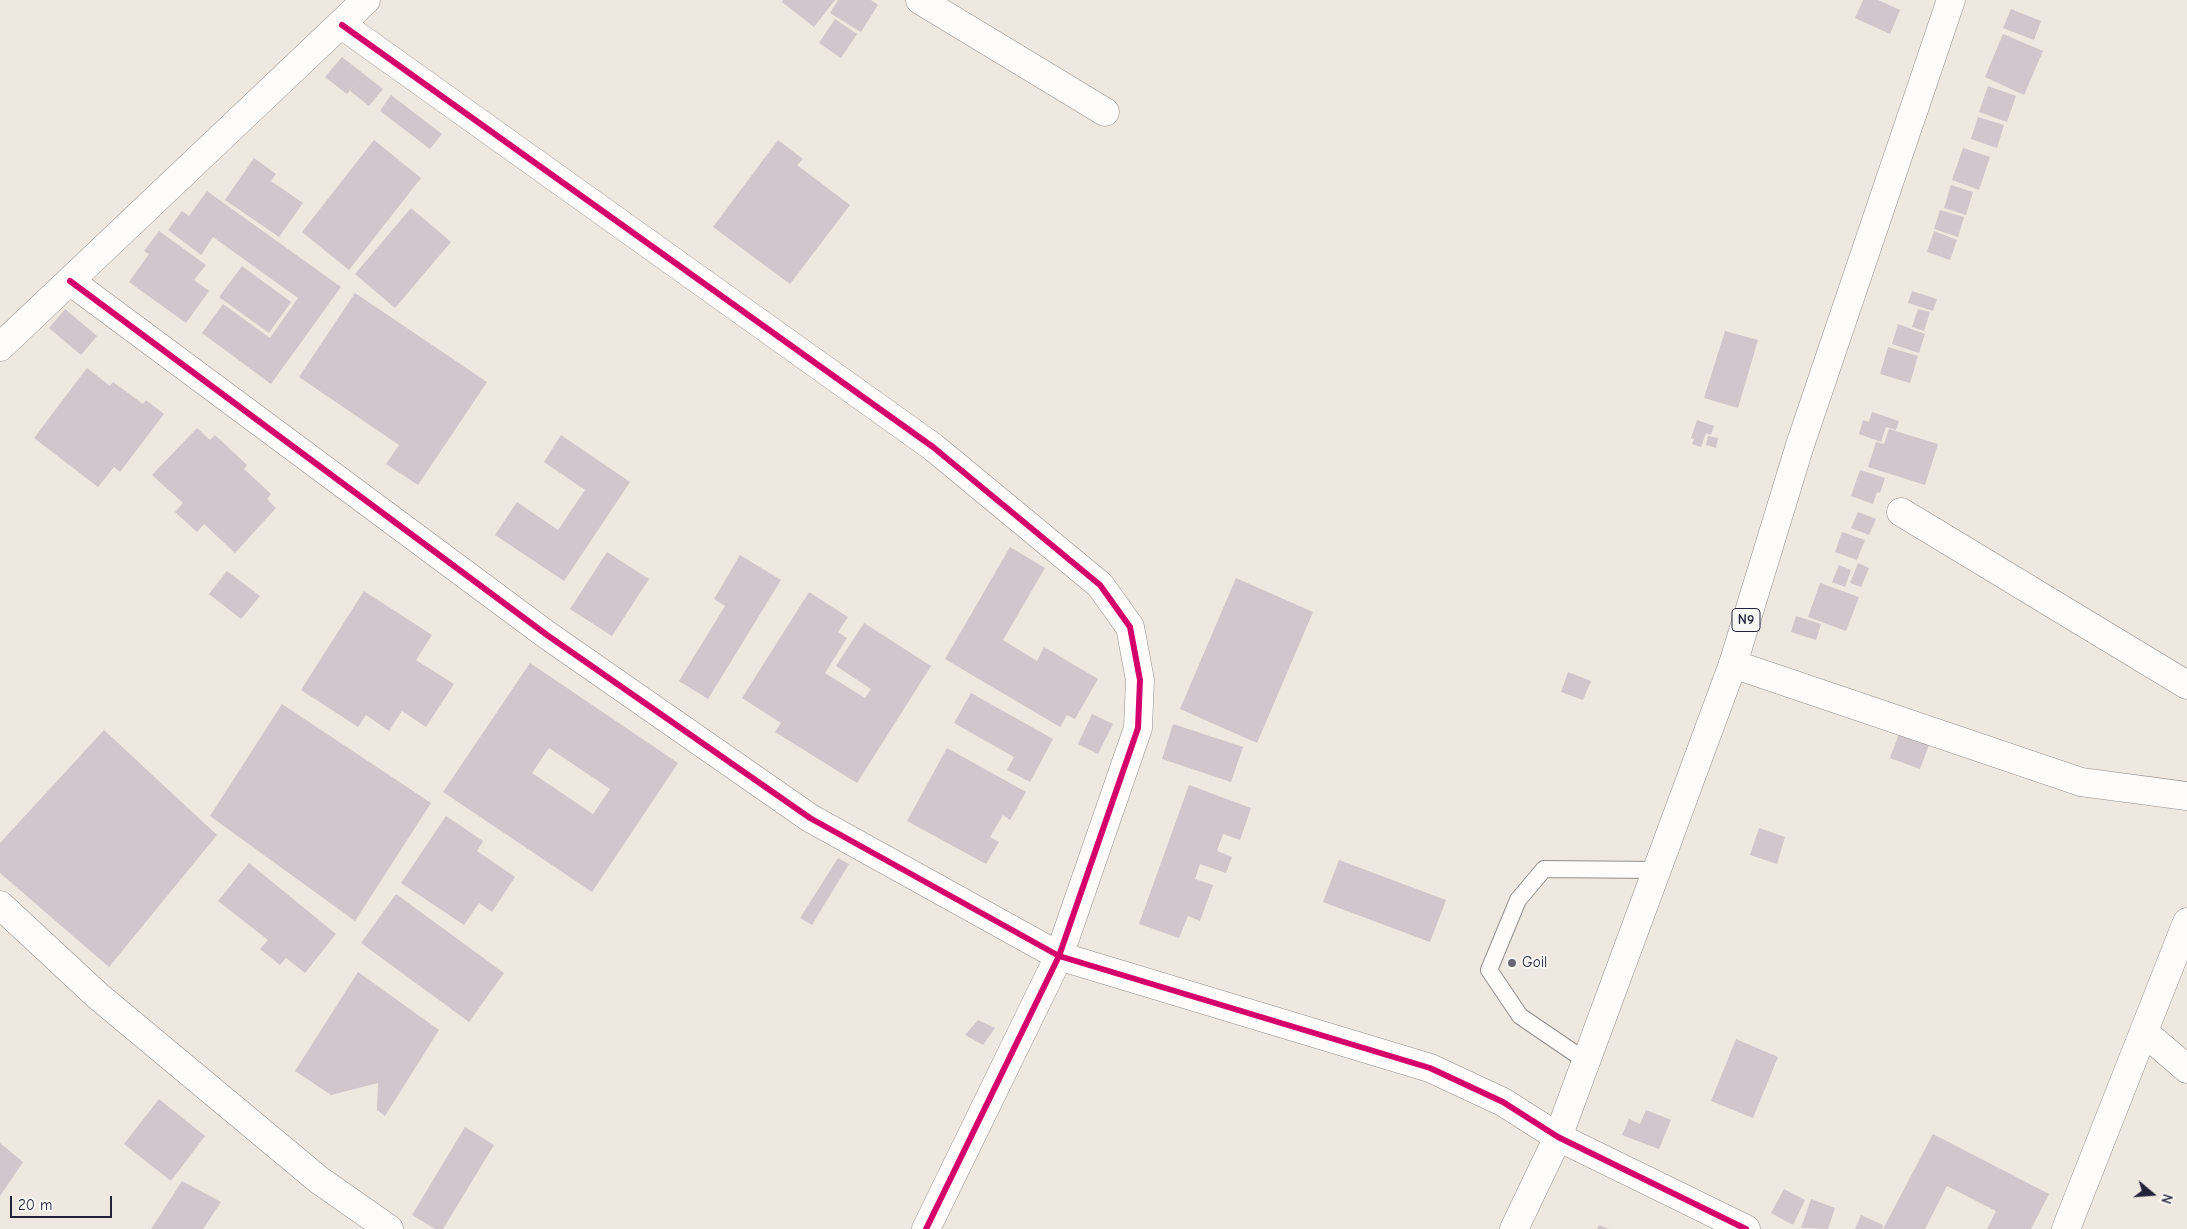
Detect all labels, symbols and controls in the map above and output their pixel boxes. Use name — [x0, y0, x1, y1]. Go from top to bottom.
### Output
road number: N9 — [1732, 608, 1760, 632]
place label: Goil — [1522, 954, 1547, 972]
marker: Goil — [1506, 957, 1518, 969]
north arrow — [2127, 1169, 2177, 1219]
scale bar — [12, 1186, 115, 1218]
text: N — [2157, 1192, 2176, 1206]
text: 20 m — [18, 1196, 52, 1214]

